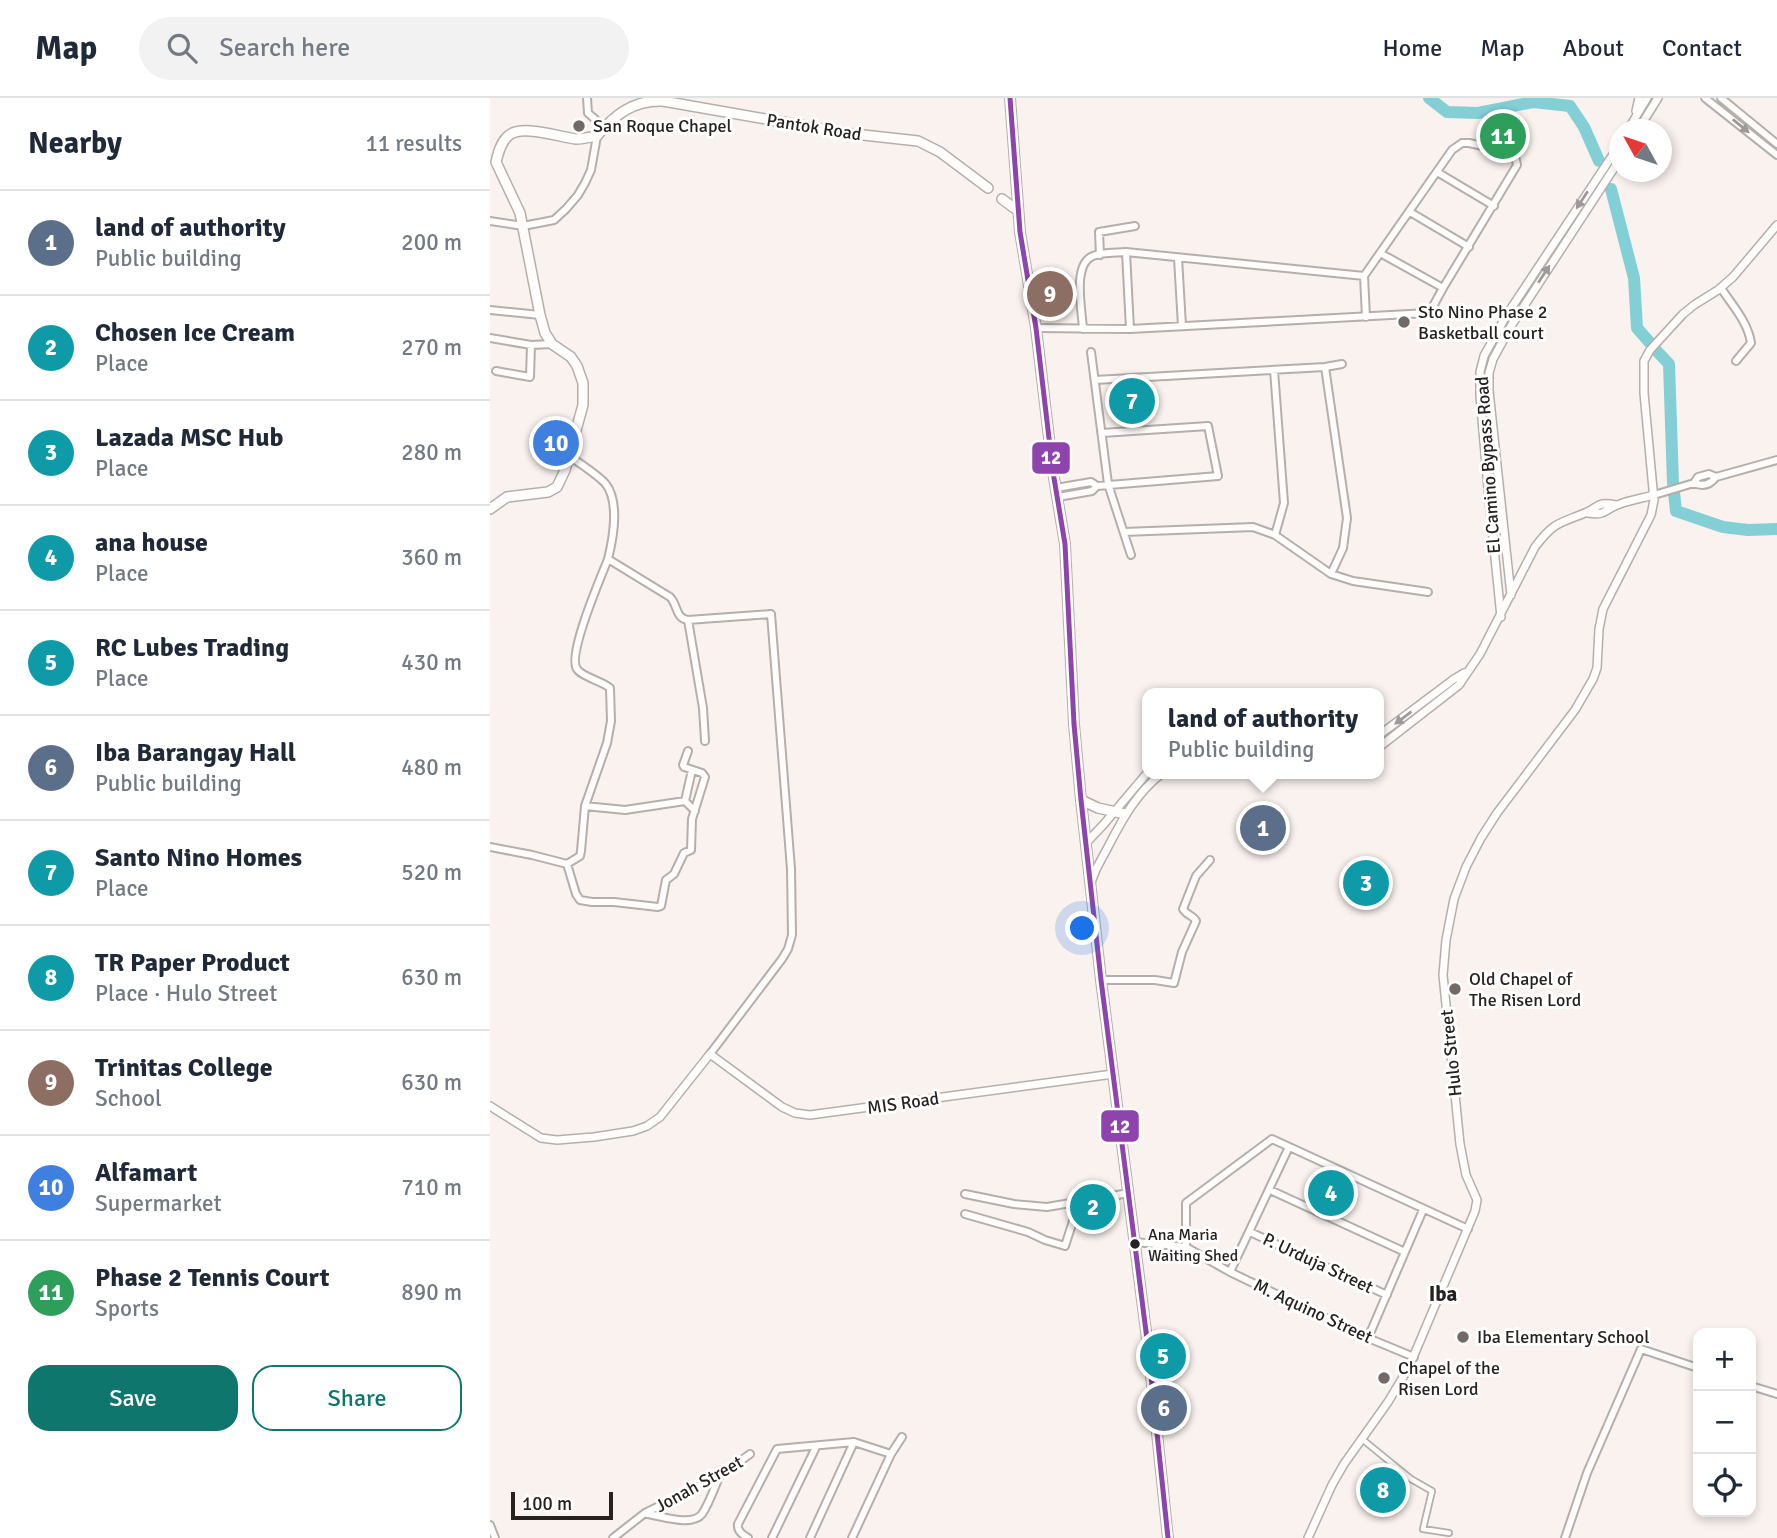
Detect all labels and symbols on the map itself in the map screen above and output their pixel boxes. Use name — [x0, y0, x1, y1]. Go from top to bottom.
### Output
street label: Pantok Road — [765, 109, 863, 145]
pin: 11 — [1480, 110, 1526, 162]
place label: San Roque Chapel — [593, 115, 732, 137]
marker: San Roque Chapel — [571, 118, 587, 134]
north arrow — [1609, 119, 1672, 182]
one-way arrow — [1732, 119, 1750, 134]
one-way arrow — [1575, 191, 1588, 210]
one-way arrow — [1538, 264, 1551, 283]
pin: 9 — [1027, 268, 1073, 320]
place label: Sto Nino Phase 2 Basketball court — [1418, 301, 1547, 344]
marker: Sto Nino Phase 2 Basketball court — [1396, 314, 1412, 330]
pin: 7 — [1109, 375, 1155, 427]
street label: El Camino Bypass Road — [1471, 376, 1505, 554]
pin: 10 — [533, 417, 579, 469]
line badge: 12 — [1031, 441, 1071, 475]
text: 12 — [1041, 446, 1061, 470]
one-way arrow — [1394, 710, 1412, 724]
pin: 1 — [1240, 802, 1286, 854]
pin: 3 — [1343, 857, 1389, 909]
your location — [1065, 911, 1099, 945]
place label: Old Chapel of The Risen Lord — [1469, 968, 1581, 1011]
marker: Old Chapel of The Risen Lord — [1447, 981, 1463, 997]
street label: Hulo Street — [1435, 1008, 1467, 1098]
street label: MIS Road — [866, 1087, 940, 1119]
line badge: 12 — [1100, 1109, 1140, 1143]
text: 12 — [1110, 1115, 1130, 1139]
pin: 4 — [1308, 1167, 1354, 1219]
pin: 2 — [1070, 1181, 1116, 1233]
place label: Ana Maria Waiting Shed — [1148, 1225, 1238, 1266]
street label: P. Urduja Street — [1259, 1228, 1377, 1298]
marker: Ana Maria Waiting Shed — [1128, 1237, 1142, 1251]
street label: M. Aquino Street — [1250, 1274, 1376, 1348]
district label: Iba — [1429, 1281, 1458, 1307]
place label: Iba Elementary School — [1477, 1326, 1650, 1348]
marker: Iba Elementary School — [1455, 1329, 1471, 1345]
pin: 5 — [1140, 1330, 1186, 1382]
place label: Chapel of the Risen Lord — [1398, 1357, 1500, 1400]
marker: Chapel of the Risen Lord — [1376, 1370, 1392, 1386]
pin: 6 — [1141, 1382, 1187, 1434]
street label: Jonah Street — [651, 1451, 747, 1517]
pin: 8 — [1360, 1464, 1406, 1516]
scale bar — [511, 1489, 612, 1521]

